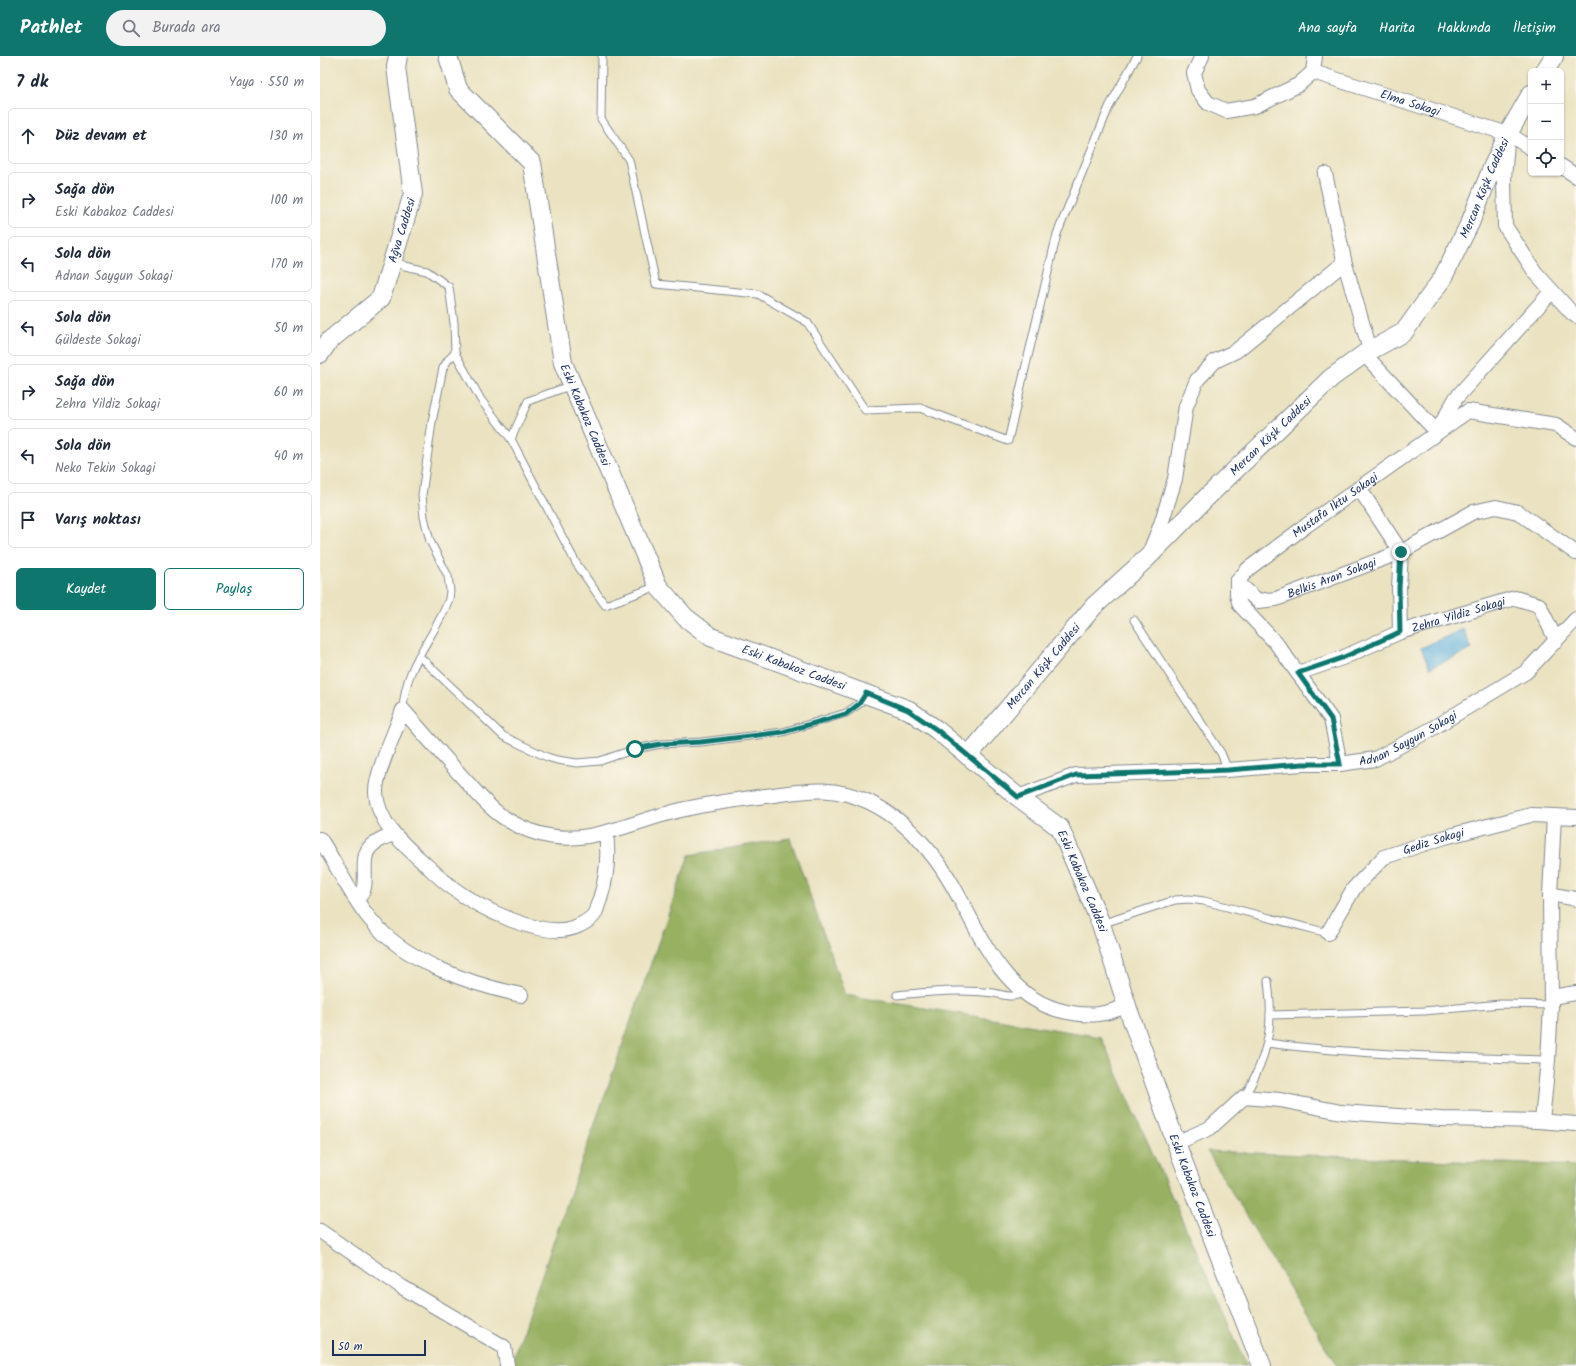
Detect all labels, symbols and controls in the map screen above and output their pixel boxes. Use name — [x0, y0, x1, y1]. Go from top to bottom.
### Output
search box — [106, 10, 386, 46]
text: Pathlet — [20, 13, 82, 43]
text: Burada ara — [152, 16, 221, 40]
icon: search — [120, 17, 142, 39]
text: Ana sayfa — [1298, 17, 1357, 39]
text: Harita — [1379, 17, 1415, 39]
text: Hakkında — [1437, 17, 1491, 39]
text: İletişim — [1513, 17, 1556, 39]
map controls — [1528, 68, 1564, 176]
button: + — [1528, 68, 1564, 104]
text: 7 dk — [16, 69, 48, 96]
text: Yaya · 550 m — [229, 72, 304, 93]
street label: Elma Sokagi — [1378, 85, 1443, 122]
button: − — [1528, 104, 1564, 140]
text: Düz devam et — [55, 124, 147, 148]
icon: ahead — [17, 125, 39, 147]
text: 130 m — [269, 126, 303, 147]
street label: Mercan Köşk Caddesi — [1455, 134, 1515, 242]
button: locate — [1528, 140, 1564, 176]
text: Sağa dön — [55, 178, 115, 202]
icon: right — [17, 189, 39, 211]
text: 100 m — [270, 190, 303, 211]
street label: Ağva Caddesi — [383, 195, 421, 265]
text: Eski Kabakoz Caddesi — [55, 202, 174, 223]
text: Sola dön — [55, 242, 111, 266]
icon: left — [17, 253, 39, 275]
text: 170 m — [271, 254, 303, 275]
text: Adnan Saygun Sokagi — [55, 266, 172, 287]
text: Sola dön — [55, 306, 111, 330]
icon: left — [17, 317, 39, 339]
text: 50 m — [274, 318, 303, 339]
text: Güldeste Sokagi — [55, 330, 141, 351]
street label: Eski Kabakoz Caddesi — [554, 361, 615, 470]
text: Sağa dön — [55, 370, 115, 394]
icon: right — [17, 381, 39, 403]
text: 60 m — [274, 382, 303, 403]
street label: Mercan Köşk Caddesi — [1226, 392, 1317, 480]
text: Zehra Yildiz Sokagi — [55, 394, 160, 415]
text: Sola dön — [55, 434, 111, 458]
icon: left — [17, 445, 39, 467]
text: 40 m — [274, 446, 303, 467]
text: Neko Tekin Sokagi — [55, 458, 155, 479]
street label: Mustafa Iktu Sokagi — [1288, 468, 1383, 543]
text: Varış noktası — [55, 508, 141, 532]
icon: arrive — [17, 509, 39, 531]
route end — [1392, 543, 1410, 561]
street label: Belkis Aran Sokagi — [1284, 553, 1380, 604]
button: Kaydet — [16, 568, 156, 610]
button: Paylaş — [164, 568, 304, 610]
street label: Zehra Yildiz Sokagi — [1409, 592, 1509, 638]
street label: Mercan Köşk Caddesi — [1002, 619, 1086, 714]
street label: Eski Kabakoz Caddesi — [739, 640, 849, 696]
street label: Adnan Saygun Sokagi — [1358, 706, 1462, 771]
route start — [626, 740, 644, 758]
street label: Gediz Sokagi — [1400, 823, 1467, 860]
street label: Eski Kabakoz Caddesi — [1052, 827, 1112, 936]
street label: Eski Kabakoz Caddesi — [1163, 1131, 1221, 1241]
scale bar — [332, 1338, 426, 1357]
text: 50 m — [338, 1338, 363, 1356]

